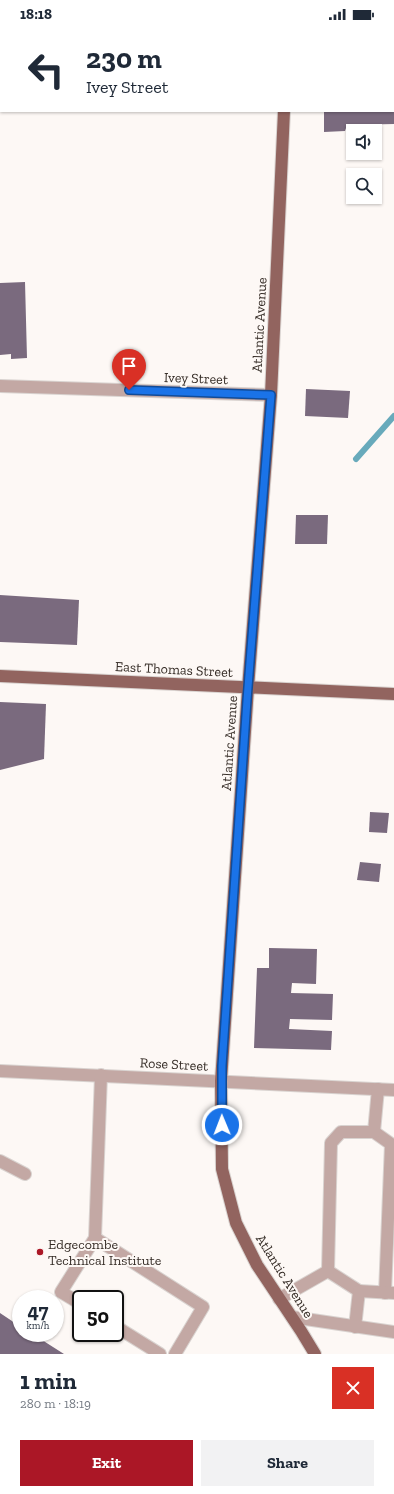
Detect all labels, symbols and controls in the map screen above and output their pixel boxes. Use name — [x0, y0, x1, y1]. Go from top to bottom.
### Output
text: 18:18 — [20, 5, 52, 23]
text: 230 m — [86, 42, 162, 75]
icon: left — [20, 44, 72, 96]
text: Ivey Street — [86, 76, 168, 98]
map controls — [346, 124, 382, 204]
button: sound — [346, 124, 382, 160]
button: search — [346, 168, 382, 204]
street label: Atlantic Avenue — [249, 277, 271, 373]
pin — [112, 349, 146, 390]
icon: arrive — [118, 355, 140, 377]
street label: Ivey Street — [164, 369, 229, 388]
street label: East Thomas Street — [115, 658, 234, 681]
street label: Atlantic Avenue — [218, 694, 241, 791]
street label: Rose Street — [139, 1054, 209, 1075]
position arrow — [201, 1104, 243, 1146]
street label: Atlantic Avenue — [252, 1231, 317, 1322]
place label: Edgecombe Technical Institute — [48, 1236, 162, 1269]
marker: Edgecombe Technical Institute — [35, 1247, 45, 1257]
speed limit sign: 50 — [72, 1290, 124, 1342]
text: 47 — [28, 1299, 48, 1323]
text: km/h — [27, 1320, 49, 1332]
text: 1 min — [20, 1366, 77, 1395]
button: close — [332, 1367, 374, 1409]
text: 280 m · 18:19 — [20, 1396, 91, 1411]
button: Exit — [20, 1440, 193, 1486]
button: Share — [201, 1440, 374, 1486]

